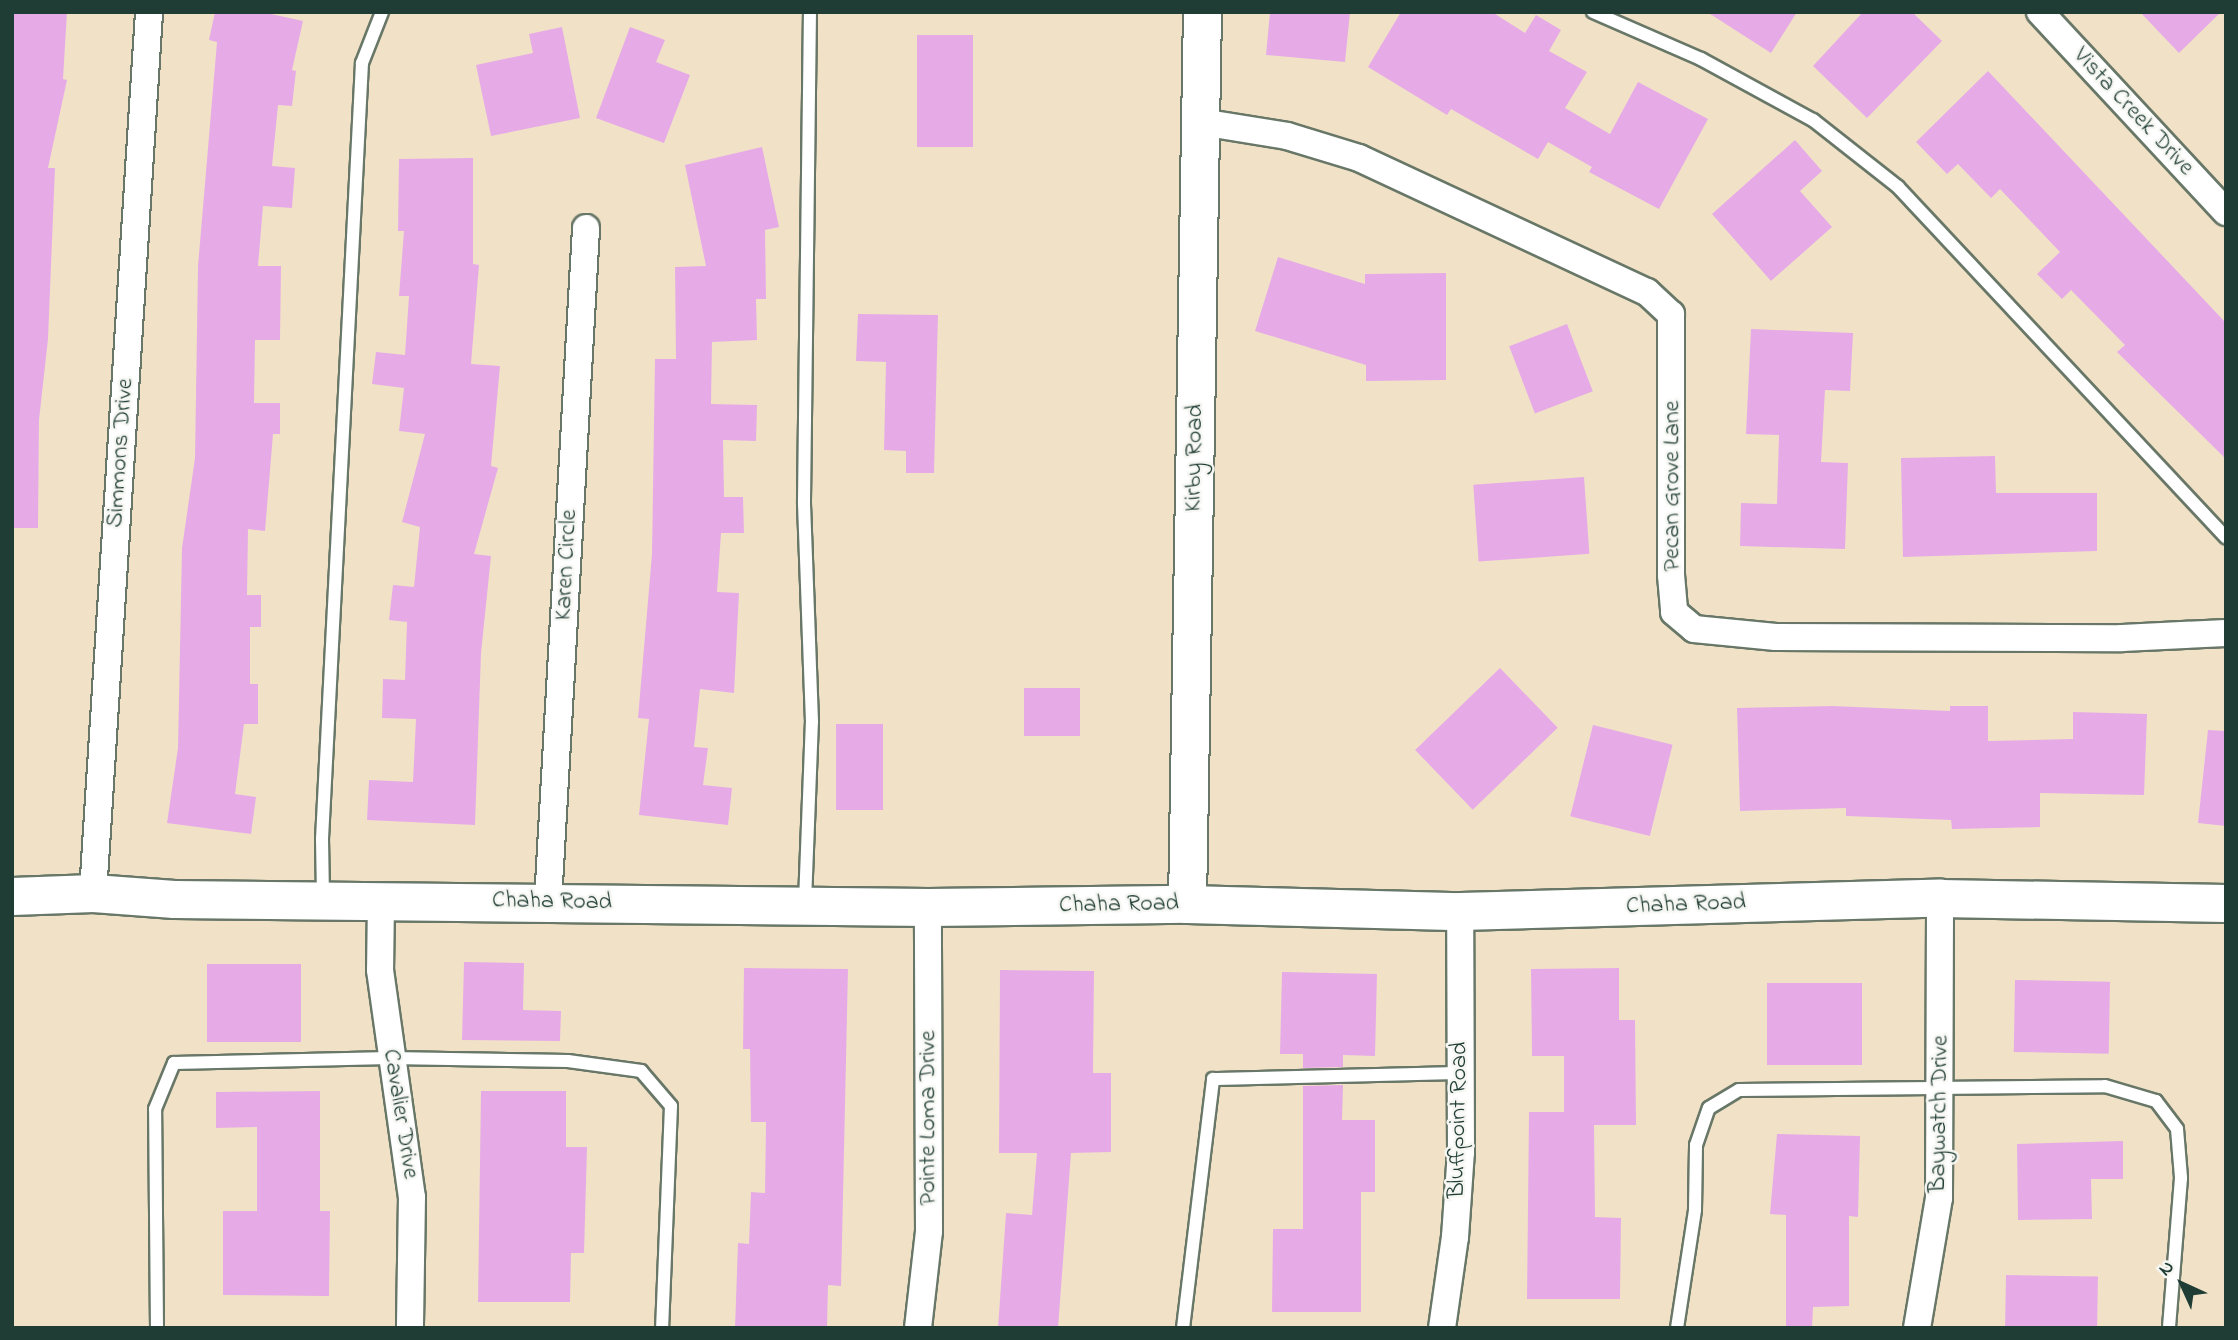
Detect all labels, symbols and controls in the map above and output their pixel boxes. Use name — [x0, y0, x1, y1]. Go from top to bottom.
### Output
street label: Vista Creek Drive — [2066, 42, 2200, 182]
street label: Simmons Drive — [101, 377, 141, 529]
street label: Pecan Grove Lane — [1659, 401, 1687, 571]
street label: Kirby Road — [1180, 404, 1210, 512]
street label: Karen Circle — [550, 509, 584, 621]
street label: Chaha Road — [492, 887, 612, 917]
street label: Chaha Road — [1625, 889, 1747, 921]
street label: Chaha Road — [1059, 890, 1179, 920]
street label: Pointe Loma Drive — [915, 1031, 943, 1205]
street label: Baywatch Drive — [1924, 1035, 1956, 1193]
street label: Bluffpoint Road — [1443, 1041, 1475, 1199]
street label: Cavalier Drive — [376, 1047, 424, 1181]
north arrow — [2147, 1249, 2217, 1319]
text: N — [2153, 1255, 2181, 1283]

